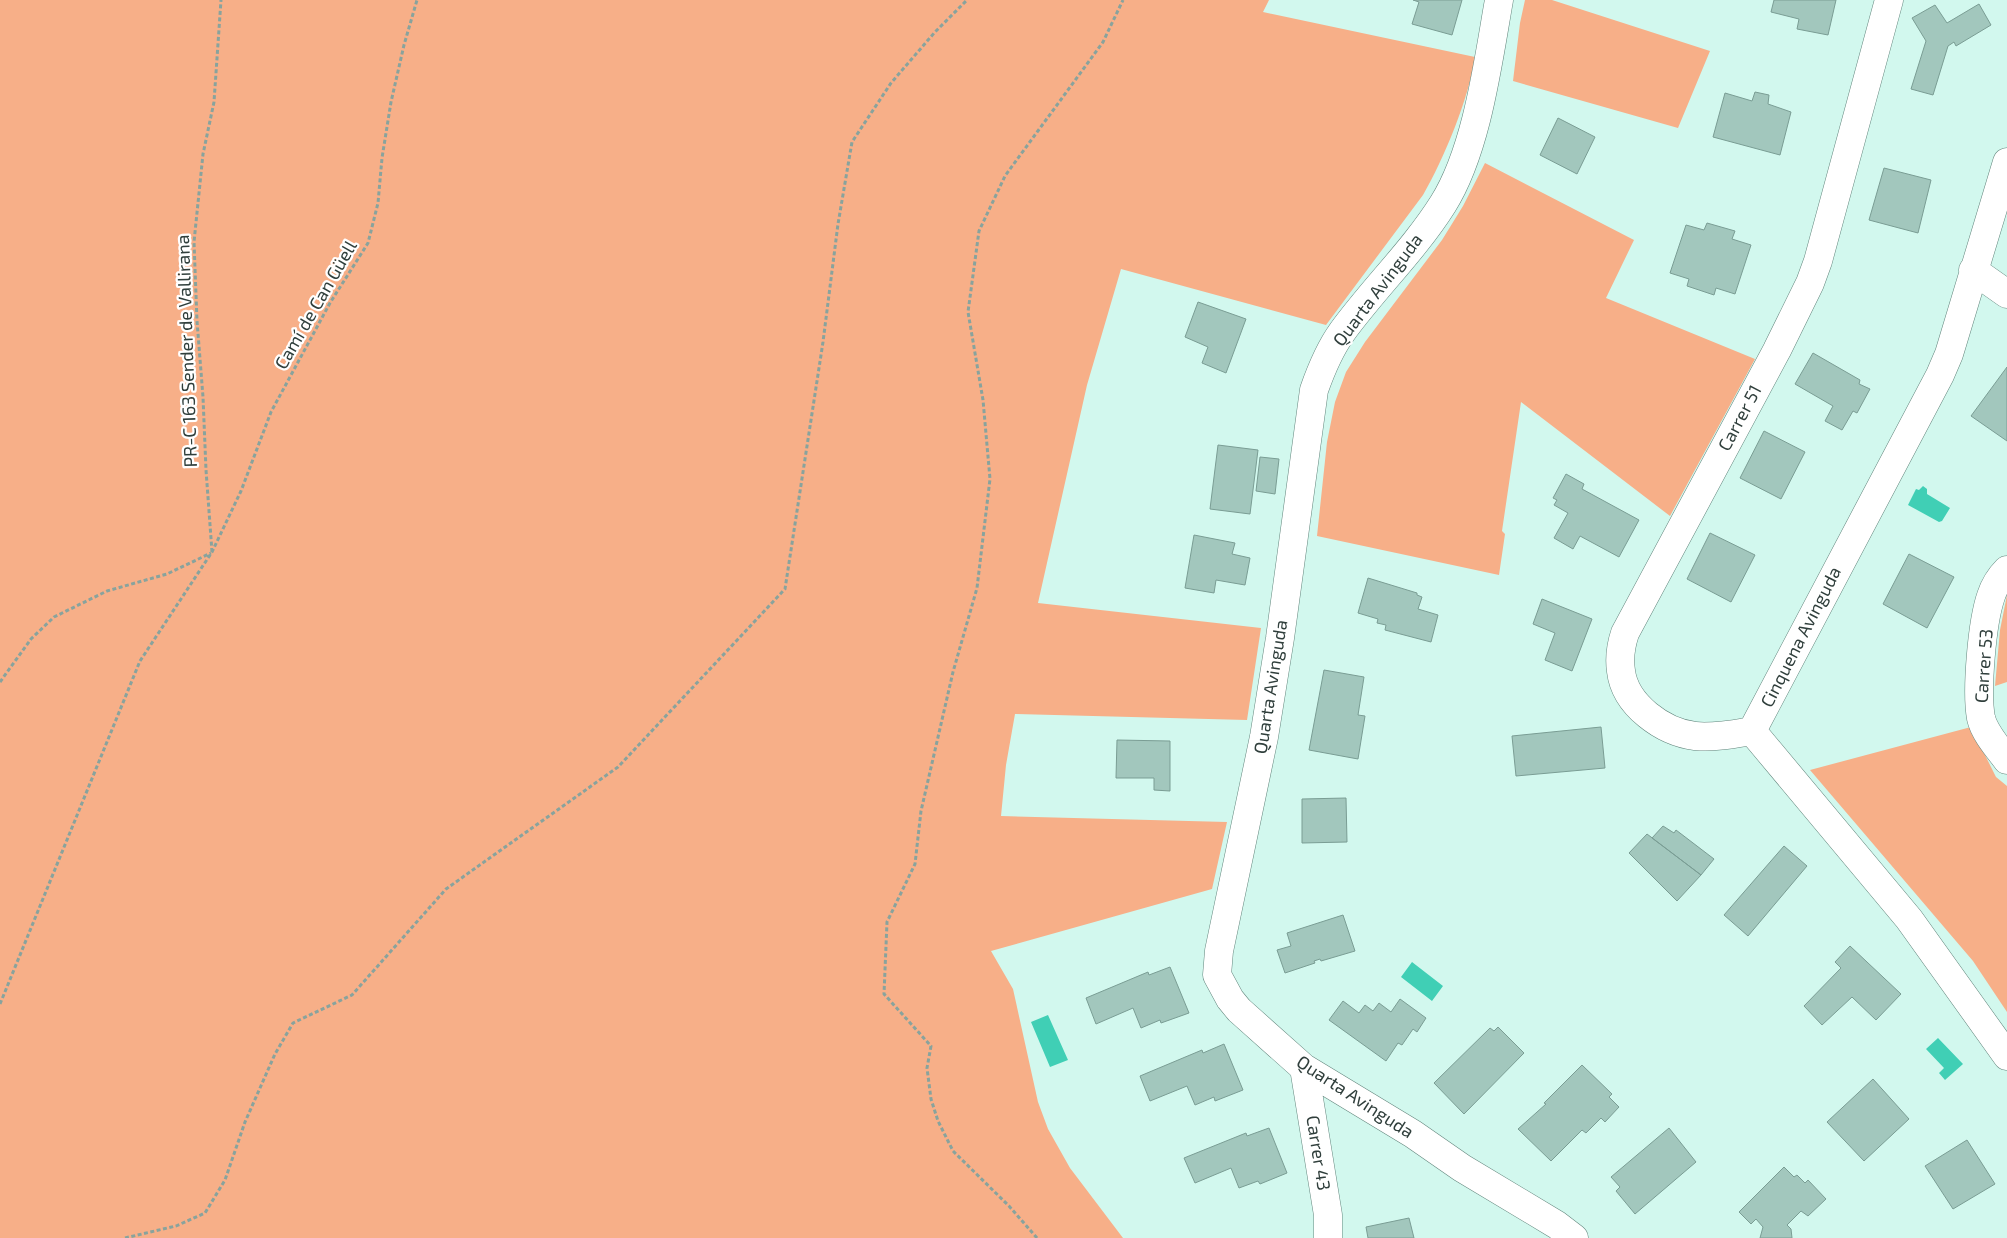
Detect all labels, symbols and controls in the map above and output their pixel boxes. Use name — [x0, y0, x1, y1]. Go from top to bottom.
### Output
street label: Quarta Avinguda — [1328, 229, 1427, 350]
street label: PR-C 163 Sender de Vallirana — [171, 234, 201, 468]
street label: Camí de Can Güell — [269, 236, 361, 373]
street label: Carrer 51 — [1713, 381, 1766, 454]
street label: Cinquena Avinguda — [1755, 562, 1845, 711]
street label: Quarta Avinguda — [1249, 618, 1291, 755]
street label: Carrer 53 — [1969, 628, 1997, 704]
street label: Quarta Avinguda — [1293, 1050, 1418, 1142]
street label: Carrer 43 — [1302, 1114, 1336, 1192]

